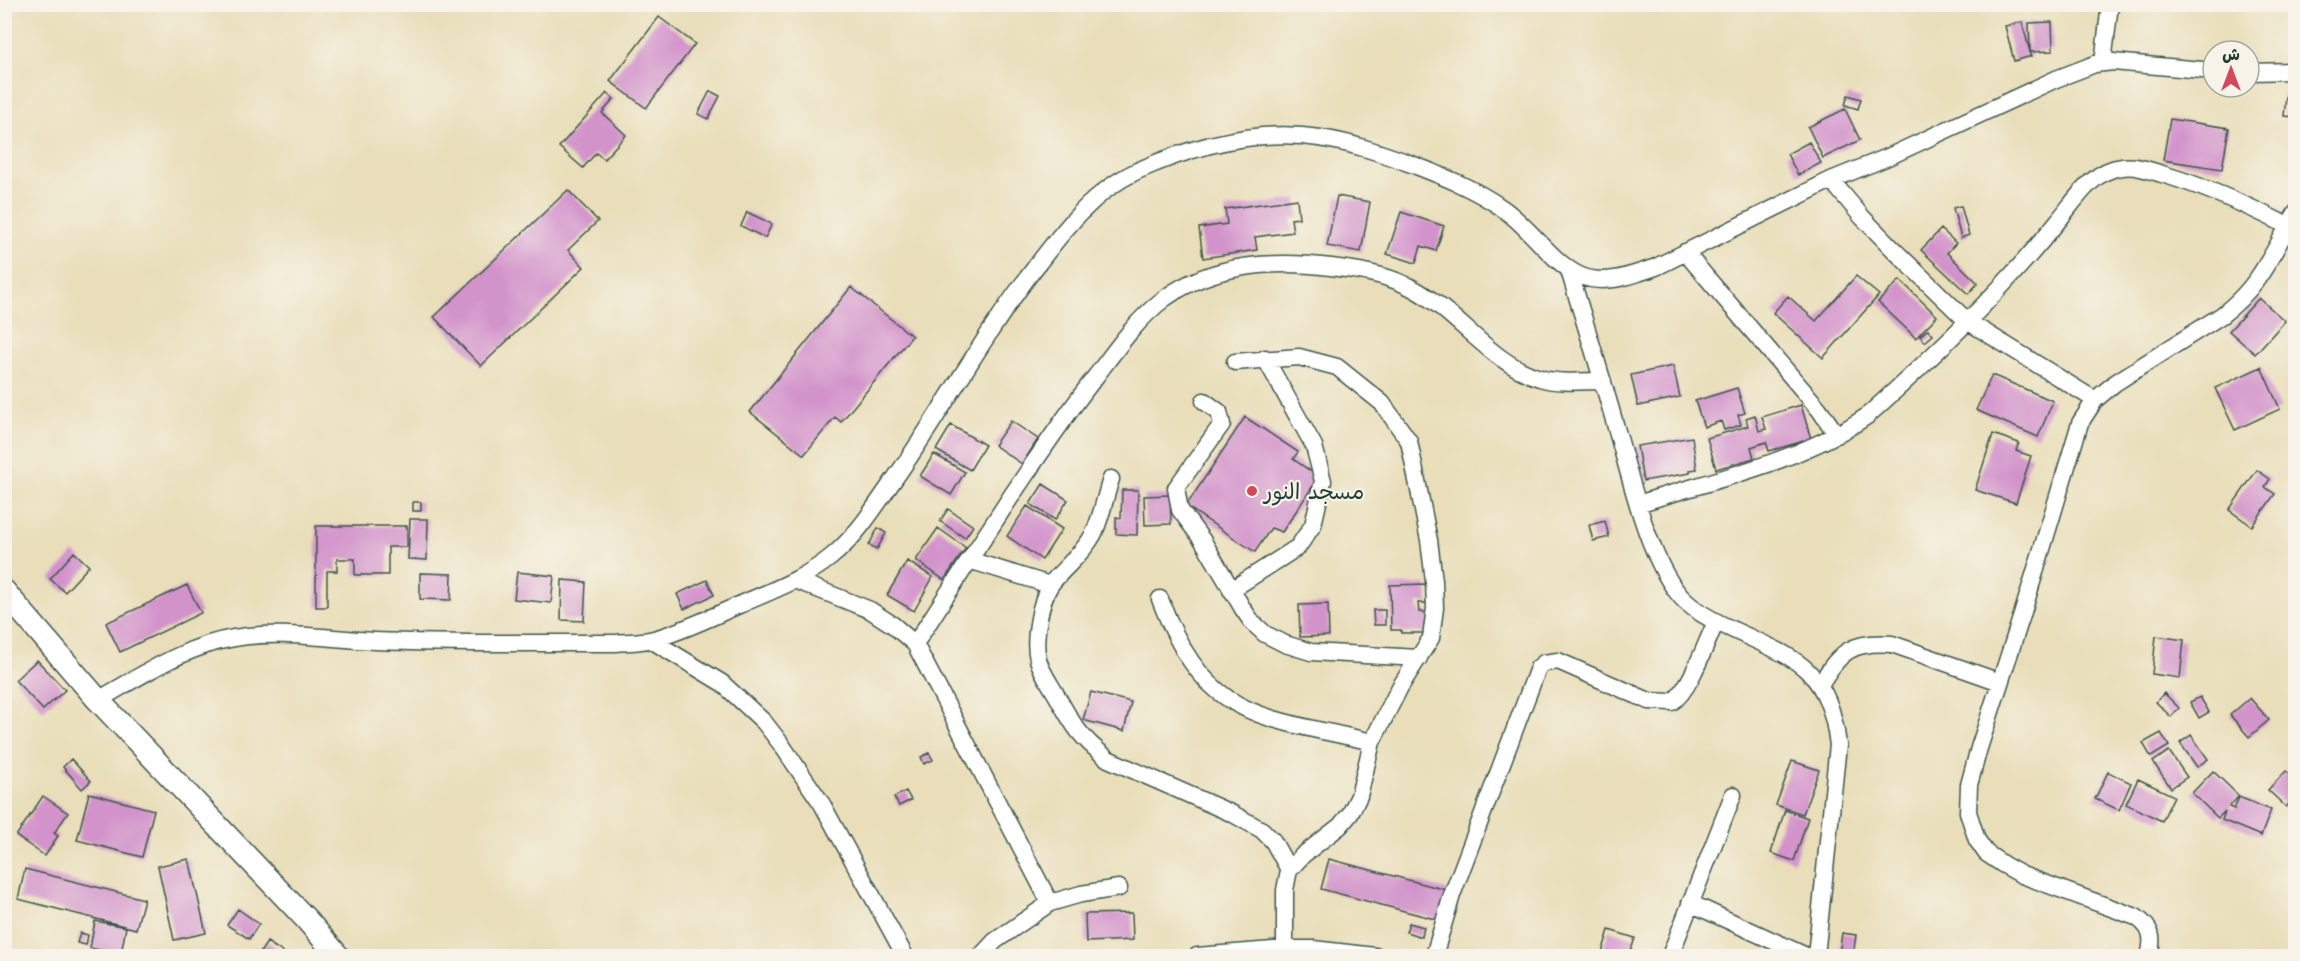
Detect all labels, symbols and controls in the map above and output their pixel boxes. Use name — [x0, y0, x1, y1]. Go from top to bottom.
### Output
north arrow — [2201, 39, 2261, 99]
text: ش — [2222, 44, 2240, 65]
place label: مسجد النور — [1262, 477, 1364, 506]
marker: مسجد النور — [1245, 484, 1259, 498]

